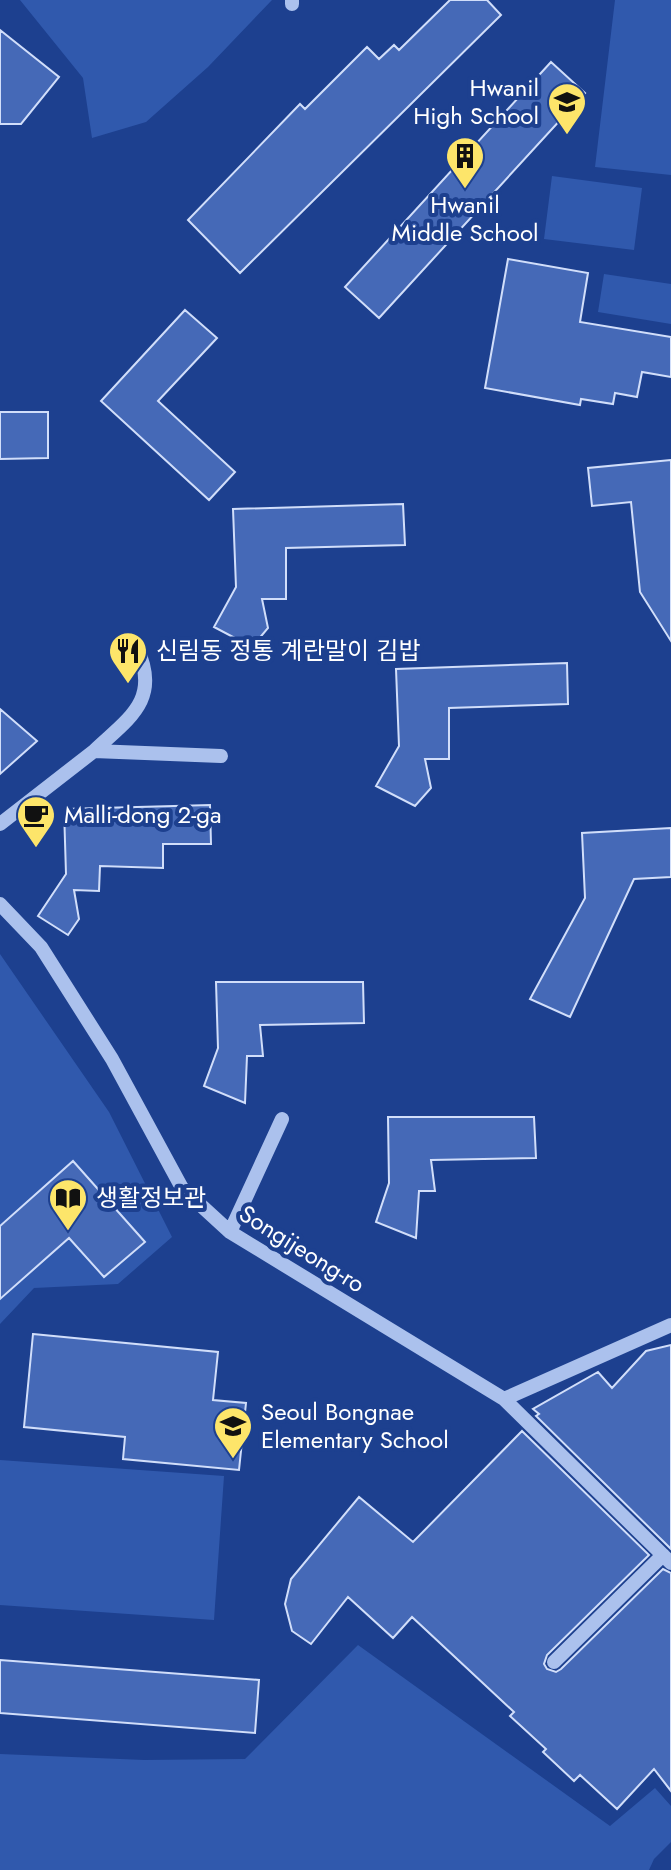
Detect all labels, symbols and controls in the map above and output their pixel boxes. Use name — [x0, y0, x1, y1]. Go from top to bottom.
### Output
place label: Hwanil High School — [413, 70, 539, 133]
school or university icon: Hwanil High School — [546, 81, 588, 136]
building icon: Hwanil Middle School — [444, 135, 486, 190]
place label: Hwanil Middle School — [391, 187, 539, 250]
restaurant icon: 신림동 정통 계란말이 김밥 — [107, 630, 149, 685]
place label: 신림동 정통 계란말이 김밥 — [156, 633, 420, 668]
cafe icon: Malli-dong 2-ga — [15, 794, 57, 849]
place label: Malli-dong 2-ga — [64, 797, 222, 832]
library icon: 생활정보관 — [47, 1177, 89, 1232]
place label: 생활정보관 — [96, 1180, 206, 1215]
street label: Songijeong-ro — [233, 1196, 372, 1301]
place label: Seoul Bongnae Elementary School — [261, 1394, 449, 1457]
school or university icon: Seoul Bongnae Elementary School — [212, 1405, 254, 1460]

